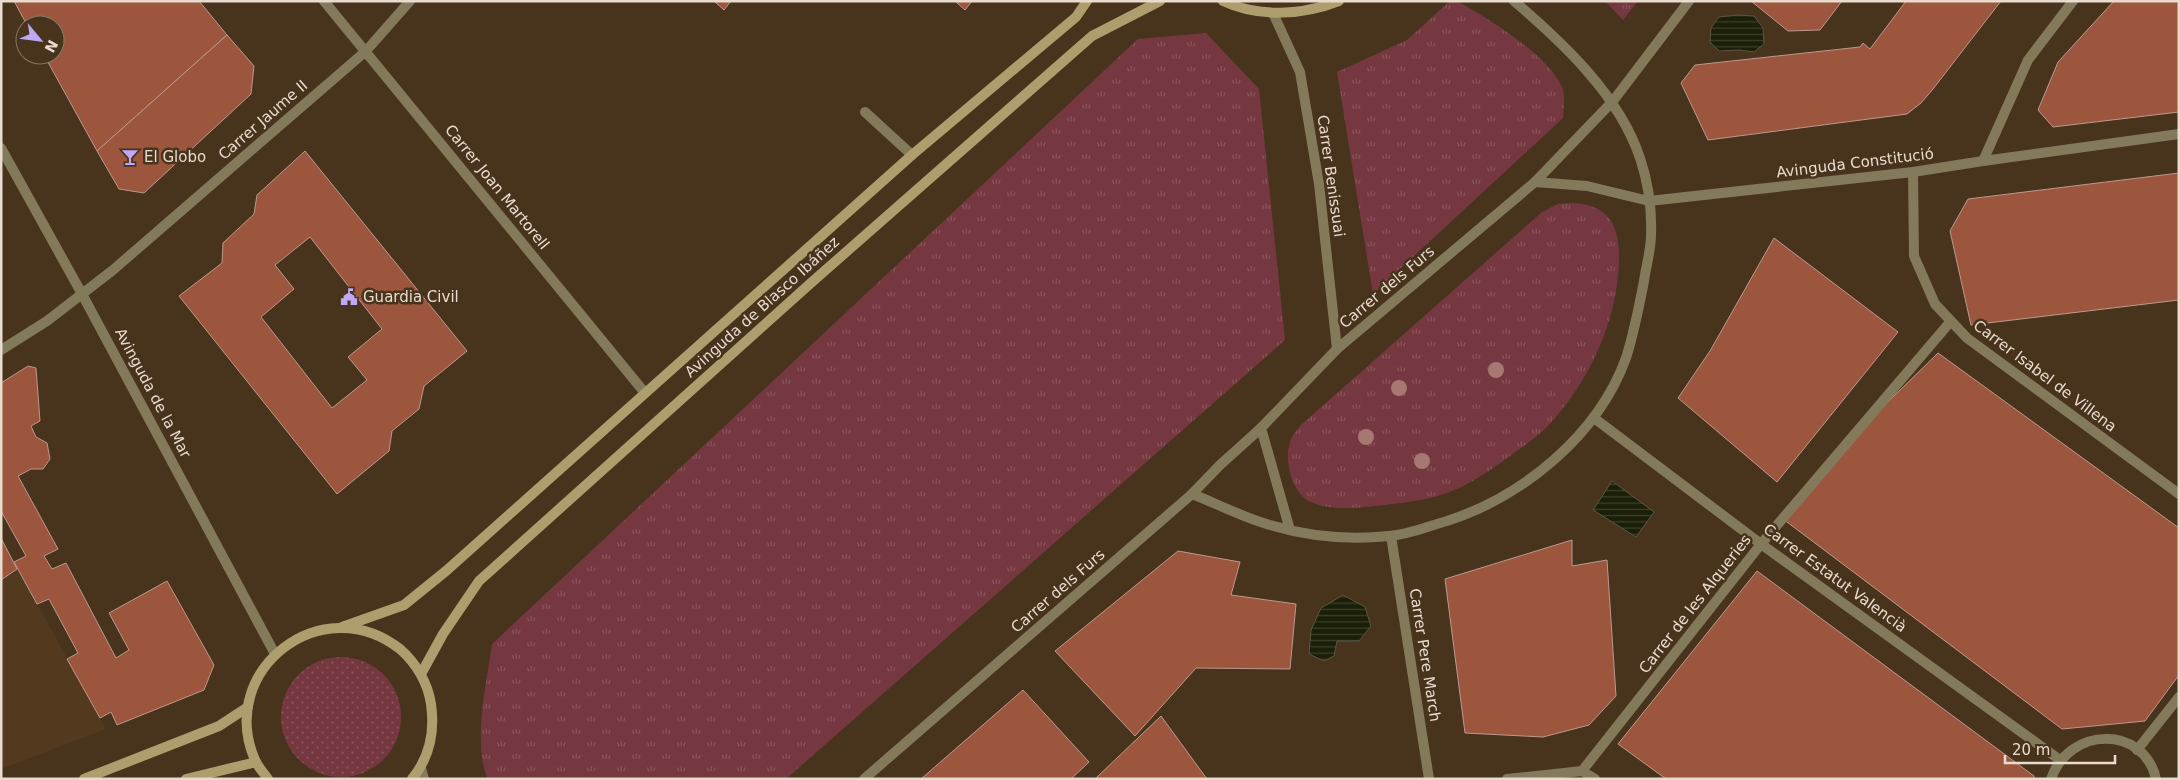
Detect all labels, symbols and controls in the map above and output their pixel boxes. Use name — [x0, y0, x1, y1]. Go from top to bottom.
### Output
north arrow — [15, 15, 65, 65]
text: N — [42, 37, 61, 55]
street label: Carrer Jaume II — [215, 76, 311, 164]
street label: Carrer Benissuai — [1314, 114, 1348, 238]
street label: Carrer Joan Martorell — [441, 121, 553, 253]
street label: Avinguda Constitució — [1775, 144, 1935, 182]
bar icon: El Globo — [120, 147, 140, 167]
place label: El Globo — [144, 148, 206, 166]
street label: Avinguda de Blasco Ibáñez — [681, 233, 843, 381]
street label: Carrer dels Furs — [1336, 242, 1438, 332]
public building icon: Guardia Civil — [339, 287, 359, 307]
place label: Guardia Civil — [363, 288, 459, 306]
street label: Carrer Isabel de Villena — [1970, 316, 2120, 436]
street label: Avinguda de la Mar — [111, 325, 195, 462]
street label: Carrer Estatut Valencià — [1760, 520, 1910, 636]
street label: Carrer de les Alqueries — [1635, 531, 1755, 677]
street label: Carrer dels Furs — [1007, 545, 1109, 637]
street label: Carrer Pere March — [1406, 587, 1444, 723]
scale bar — [2005, 732, 2115, 764]
text: 20 m — [2012, 741, 2050, 759]

